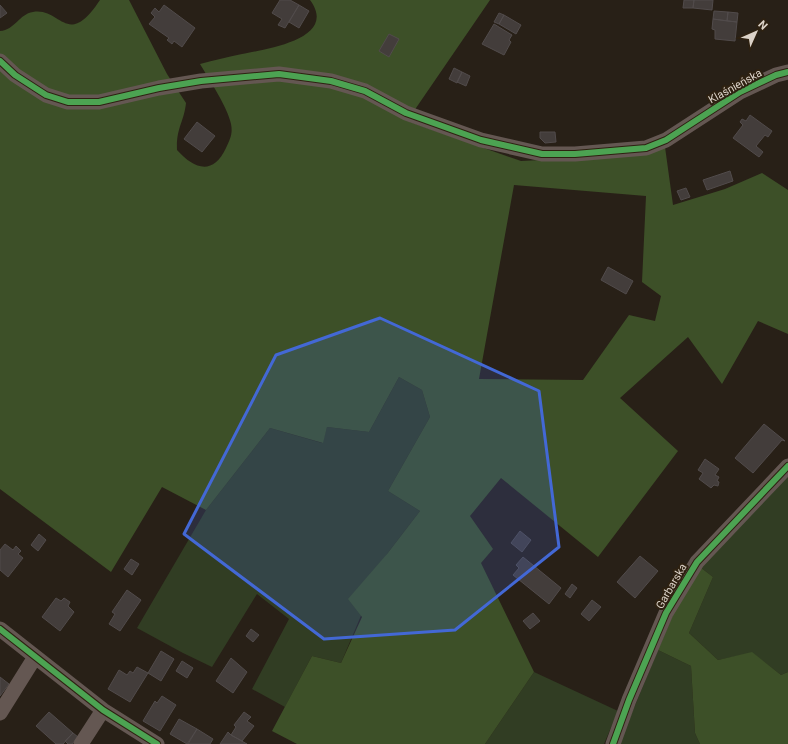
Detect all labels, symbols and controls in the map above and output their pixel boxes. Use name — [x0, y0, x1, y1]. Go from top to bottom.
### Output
north arrow — [736, 12, 776, 52]
text: N — [755, 18, 770, 33]
street label: Klaśnieńska — [706, 66, 764, 106]
street label: Garbarska — [653, 561, 690, 611]

